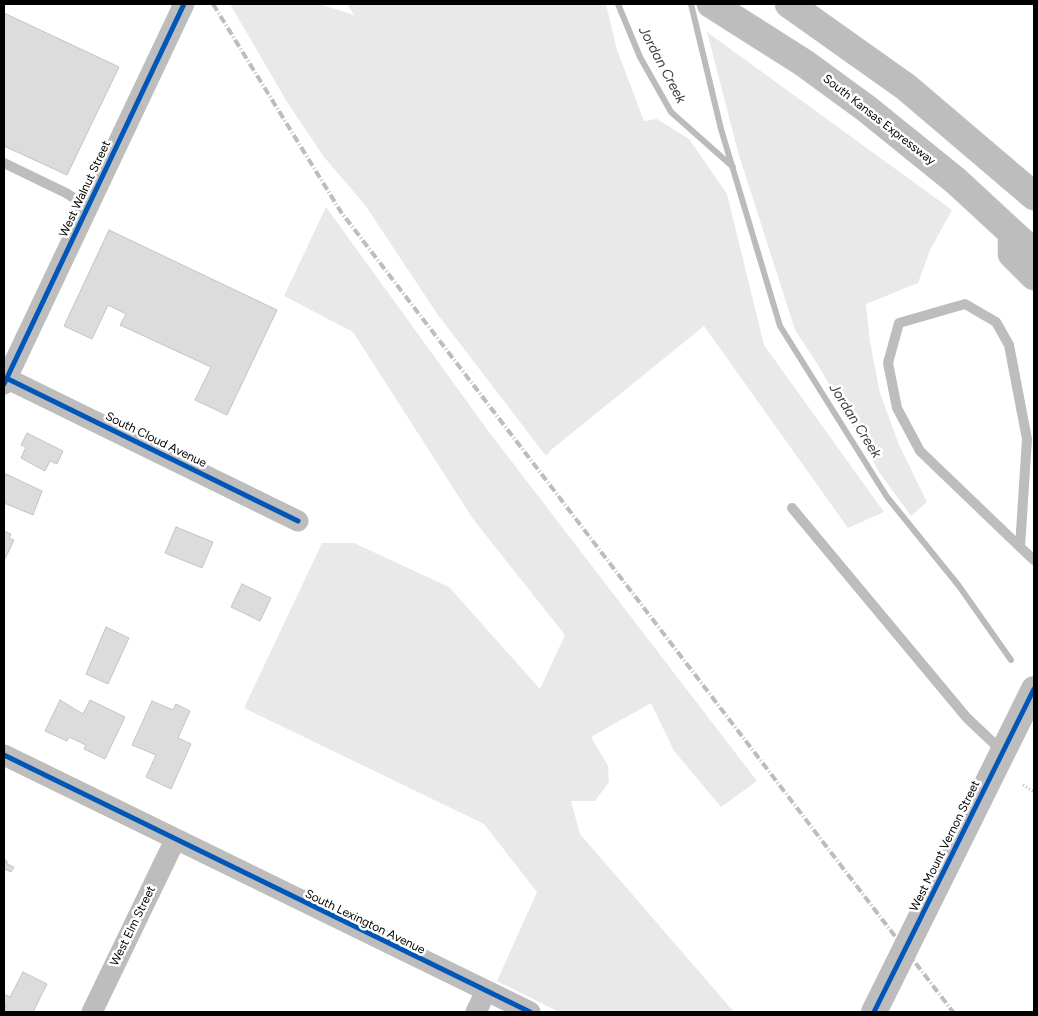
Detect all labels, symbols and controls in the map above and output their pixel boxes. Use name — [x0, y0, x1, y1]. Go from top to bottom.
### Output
water label: Jordan Creek — [635, 24, 689, 106]
street label: South Kansas Expressway — [820, 72, 938, 168]
street label: West Walnut Street — [56, 138, 114, 240]
water label: Jordan Creek — [825, 381, 885, 461]
street label: South Cloud Avenue — [103, 409, 209, 471]
street label: West Mount Vernon Street — [907, 778, 983, 914]
street label: West Elm Street — [107, 884, 159, 968]
street label: South Lexington Avenue — [303, 887, 427, 957]

